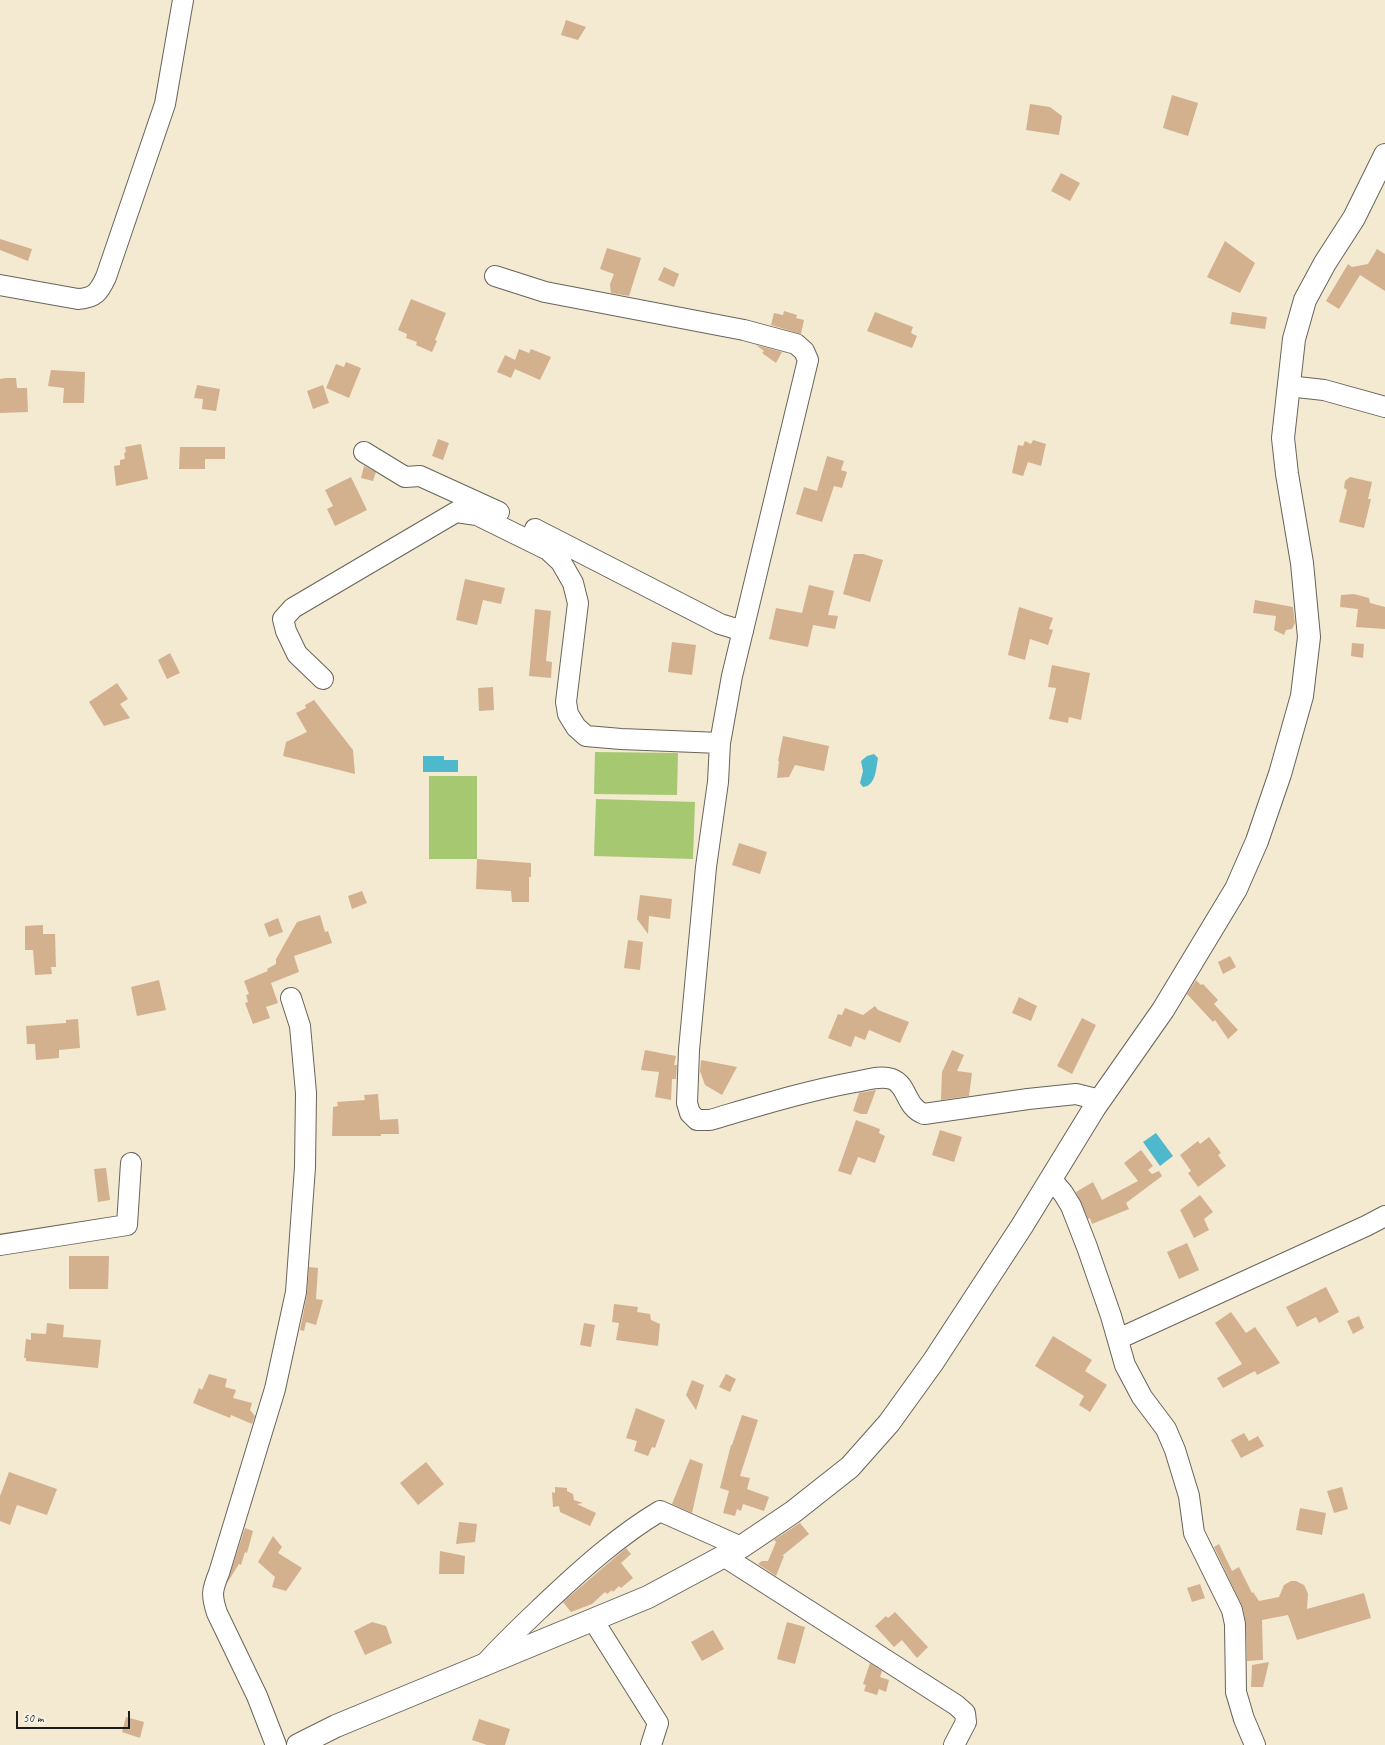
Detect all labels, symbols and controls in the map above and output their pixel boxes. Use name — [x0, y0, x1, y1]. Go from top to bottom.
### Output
scale bar — [18, 1703, 132, 1729]
text: 50 m — [23, 1710, 43, 1726]

